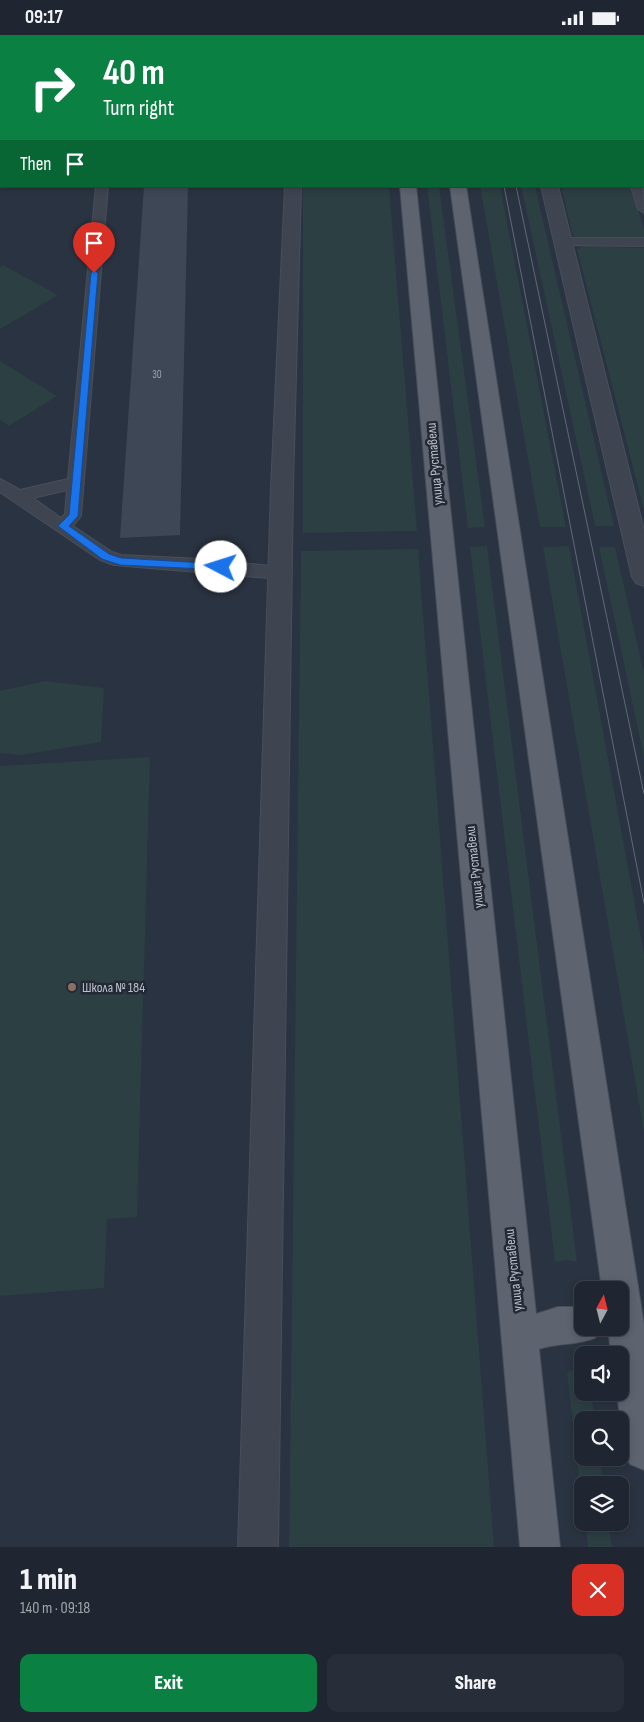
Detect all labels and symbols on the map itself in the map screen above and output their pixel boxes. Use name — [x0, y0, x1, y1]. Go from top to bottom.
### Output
pin — [73, 222, 115, 273]
house number: 30 — [152, 368, 162, 381]
street label: улица Руставели — [422, 422, 447, 506]
position arrow — [194, 540, 246, 592]
street label: улица Руставели — [462, 825, 487, 909]
place label: Школа № 184 — [82, 979, 145, 996]
marker: Школа № 184 — [66, 981, 78, 993]
street label: улица Руставели — [501, 1228, 526, 1312]
north arrow — [574, 1281, 629, 1336]

